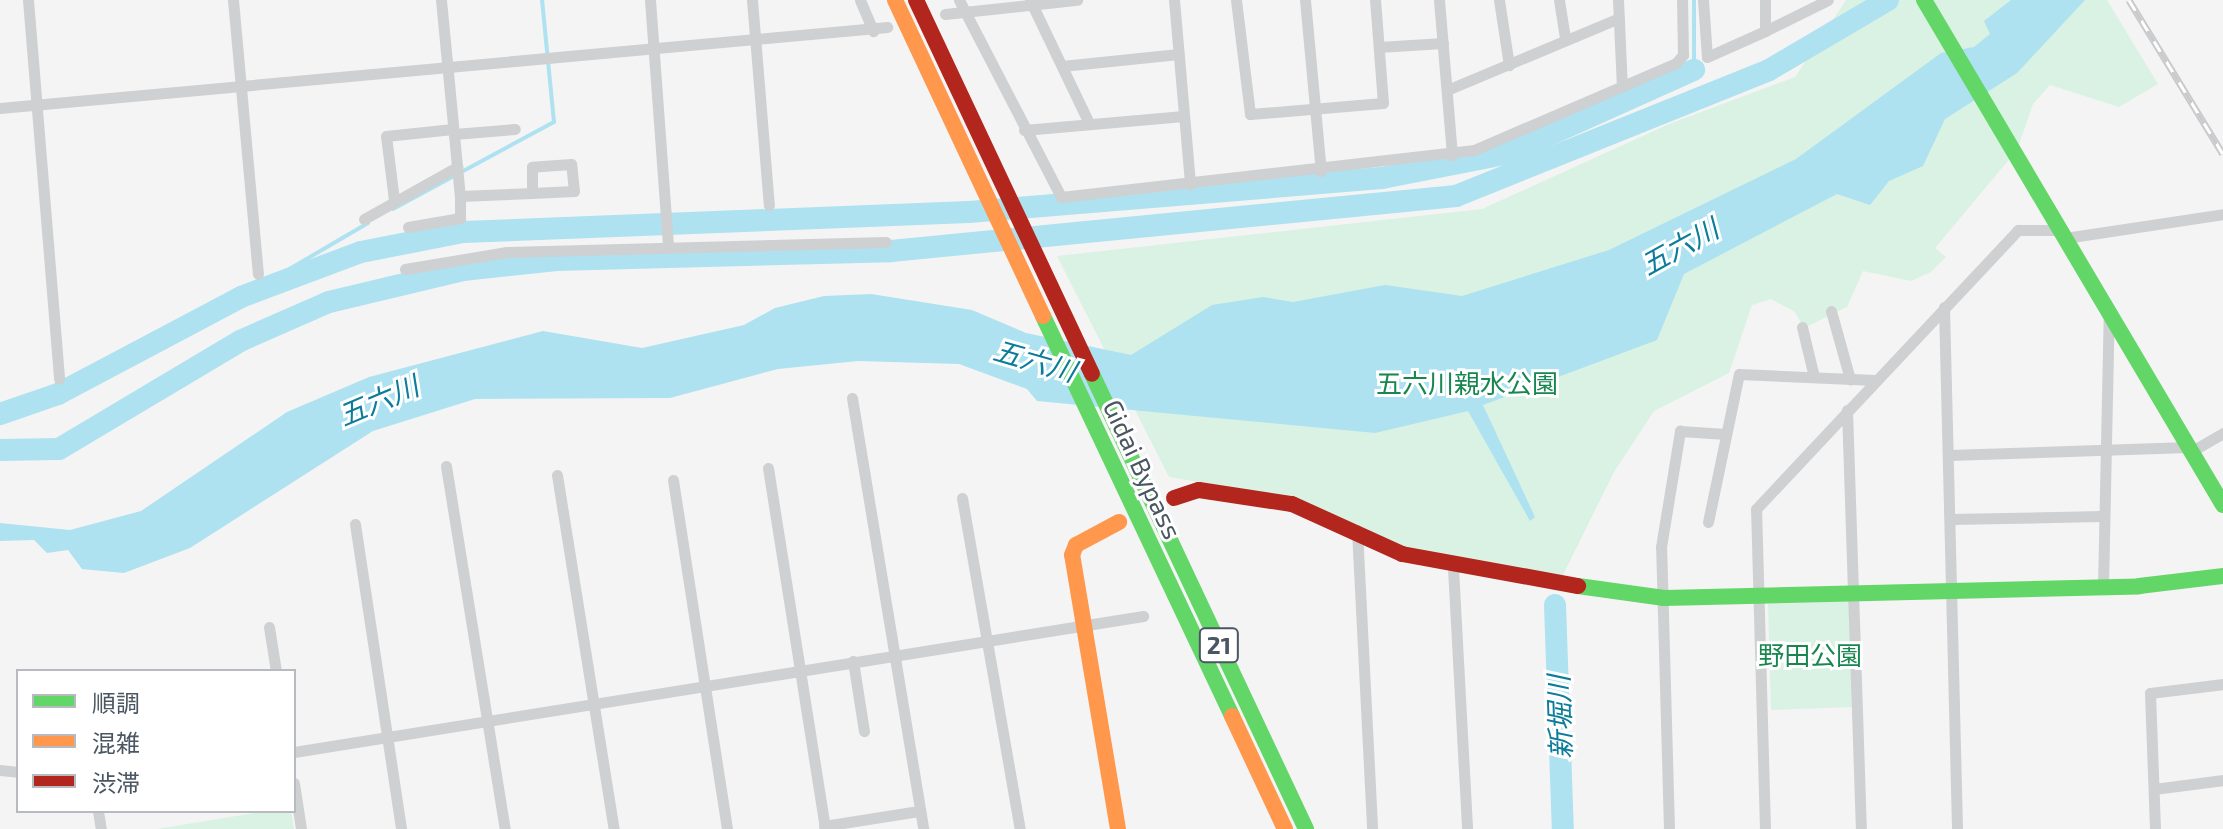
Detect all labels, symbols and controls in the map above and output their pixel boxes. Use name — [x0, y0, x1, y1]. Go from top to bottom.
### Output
water label: 五六川 — [1634, 211, 1724, 281]
water label: 五六川 — [990, 332, 1080, 388]
park label: 五六川親水公園 — [1376, 367, 1558, 399]
water label: 五六川 — [333, 368, 423, 432]
street label: Gidai Bypass — [1097, 395, 1189, 543]
road number: 21 — [1197, 625, 1241, 665]
park label: 野田公園 — [1758, 639, 1862, 671]
legend — [16, 669, 296, 813]
water label: 新堀川 — [1541, 674, 1577, 760]
text: 順調 — [92, 688, 140, 717]
text: 混雑 — [92, 728, 140, 757]
text: 渋滞 — [92, 768, 140, 797]

